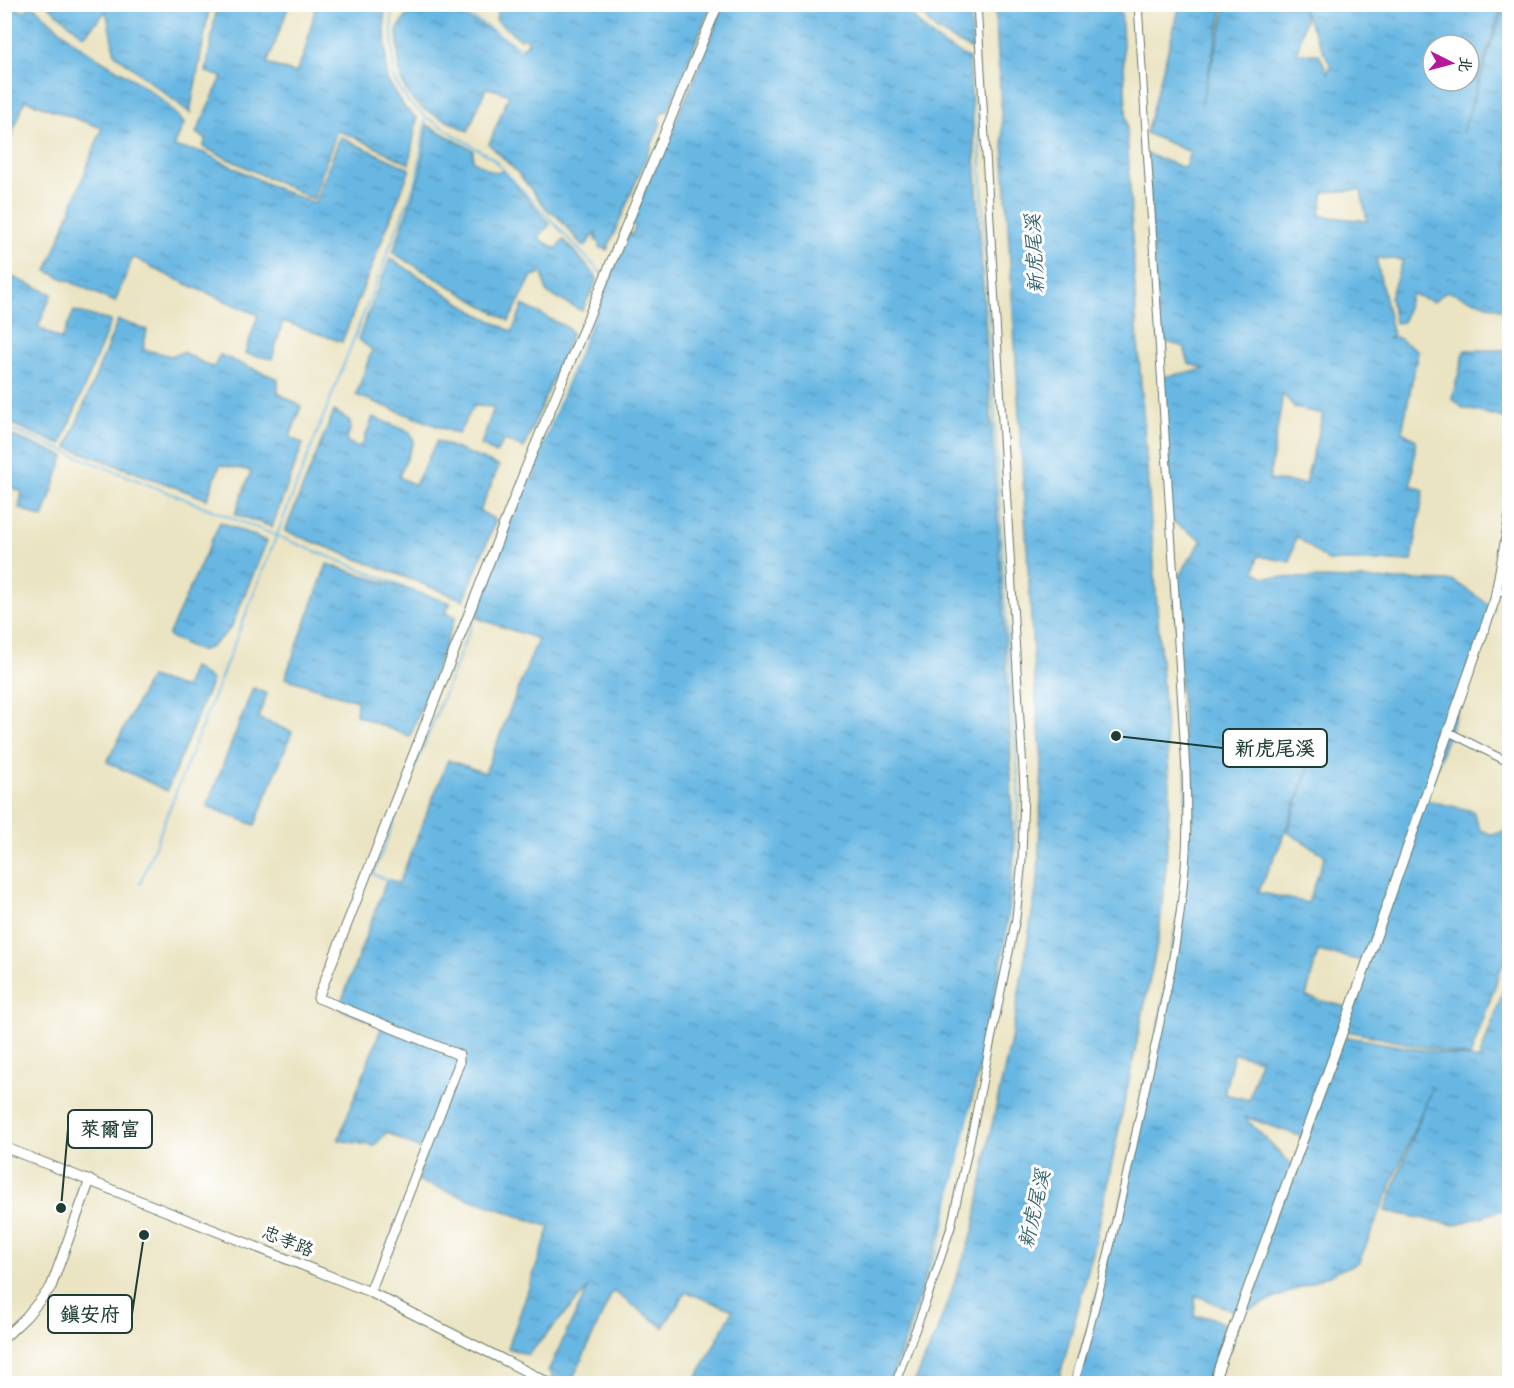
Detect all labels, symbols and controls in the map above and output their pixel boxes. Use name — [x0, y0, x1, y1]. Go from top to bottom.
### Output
north arrow — [1421, 33, 1481, 93]
text: 北 — [1455, 56, 1475, 73]
water label: 新虎尾溪 — [1021, 212, 1048, 295]
callout: 新虎尾溪 — [1223, 729, 1327, 767]
text: 新虎尾溪 — [1235, 737, 1315, 760]
callout: 萊爾富 — [68, 1110, 152, 1148]
text: 萊爾富 — [80, 1118, 140, 1141]
water label: 新虎尾溪 — [1014, 1167, 1055, 1251]
street label: 忠孝路 — [259, 1222, 317, 1261]
callout: 鎮安府 — [48, 1295, 132, 1333]
text: 鎮安府 — [60, 1303, 120, 1326]

